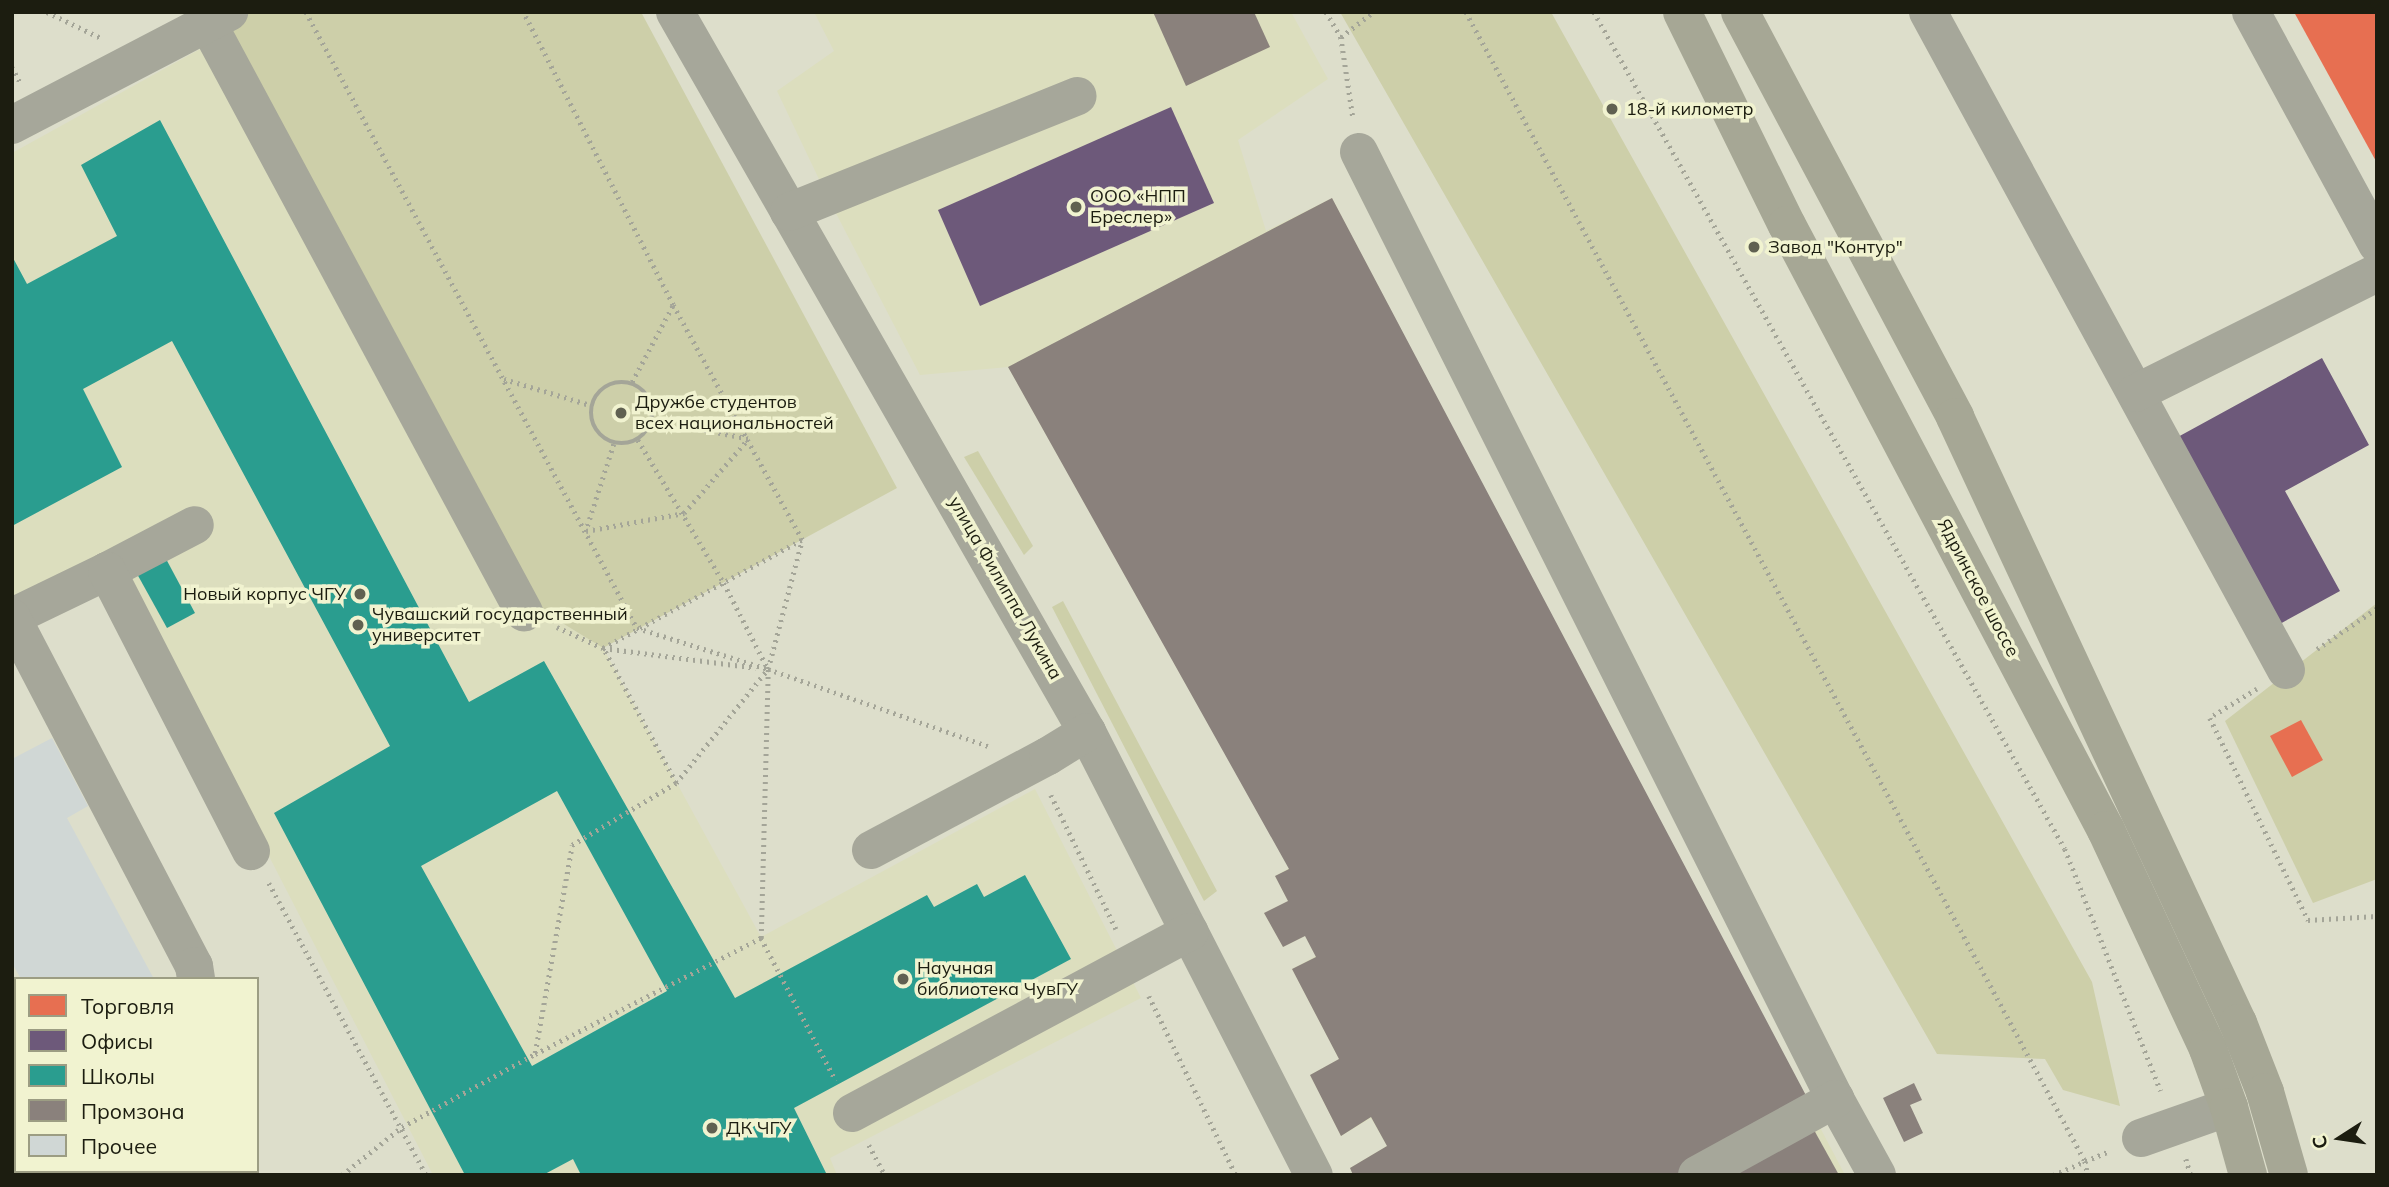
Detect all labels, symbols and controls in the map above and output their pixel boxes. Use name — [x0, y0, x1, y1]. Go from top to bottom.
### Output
place label: 18-й километр — [1626, 98, 1753, 120]
marker: 18-й километр — [1604, 101, 1620, 117]
place label: ООО «НПП Бреслер» — [1090, 186, 1186, 228]
marker: ООО «НПП Бреслер» — [1068, 199, 1084, 215]
place label: Завод "Контур" — [1768, 236, 1903, 258]
marker: Завод "Контур" — [1746, 239, 1762, 255]
place label: Дружбе студентов всех национальностей — [635, 392, 834, 434]
marker: Дружбе студентов всех национальностей — [613, 405, 629, 421]
street label: улица Филиппа Лукина — [944, 493, 1066, 683]
street label: Ядринское шоссе — [1933, 515, 2023, 661]
place label: Новый корпус ЧГУ — [183, 583, 346, 605]
marker: Новый корпус ЧГУ — [352, 586, 368, 602]
place label: Чувашский государственный университет — [372, 604, 628, 646]
marker: Чувашский государственный университет — [350, 617, 366, 633]
place label: Научная библиотека ЧувГУ — [917, 958, 1078, 1000]
marker: Научная библиотека ЧувГУ — [895, 971, 911, 987]
legend — [14, 977, 259, 1173]
text: Торговля — [81, 993, 174, 1019]
text: Офисы — [81, 1028, 153, 1054]
text: Школы — [81, 1063, 155, 1089]
text: Промзона — [81, 1098, 184, 1124]
north arrow — [2305, 1103, 2375, 1173]
place label: ДК ЧГУ — [726, 1117, 791, 1139]
marker: ДК ЧГУ — [704, 1120, 720, 1136]
text: Прочее — [81, 1133, 157, 1159]
text: С — [2306, 1134, 2333, 1151]

